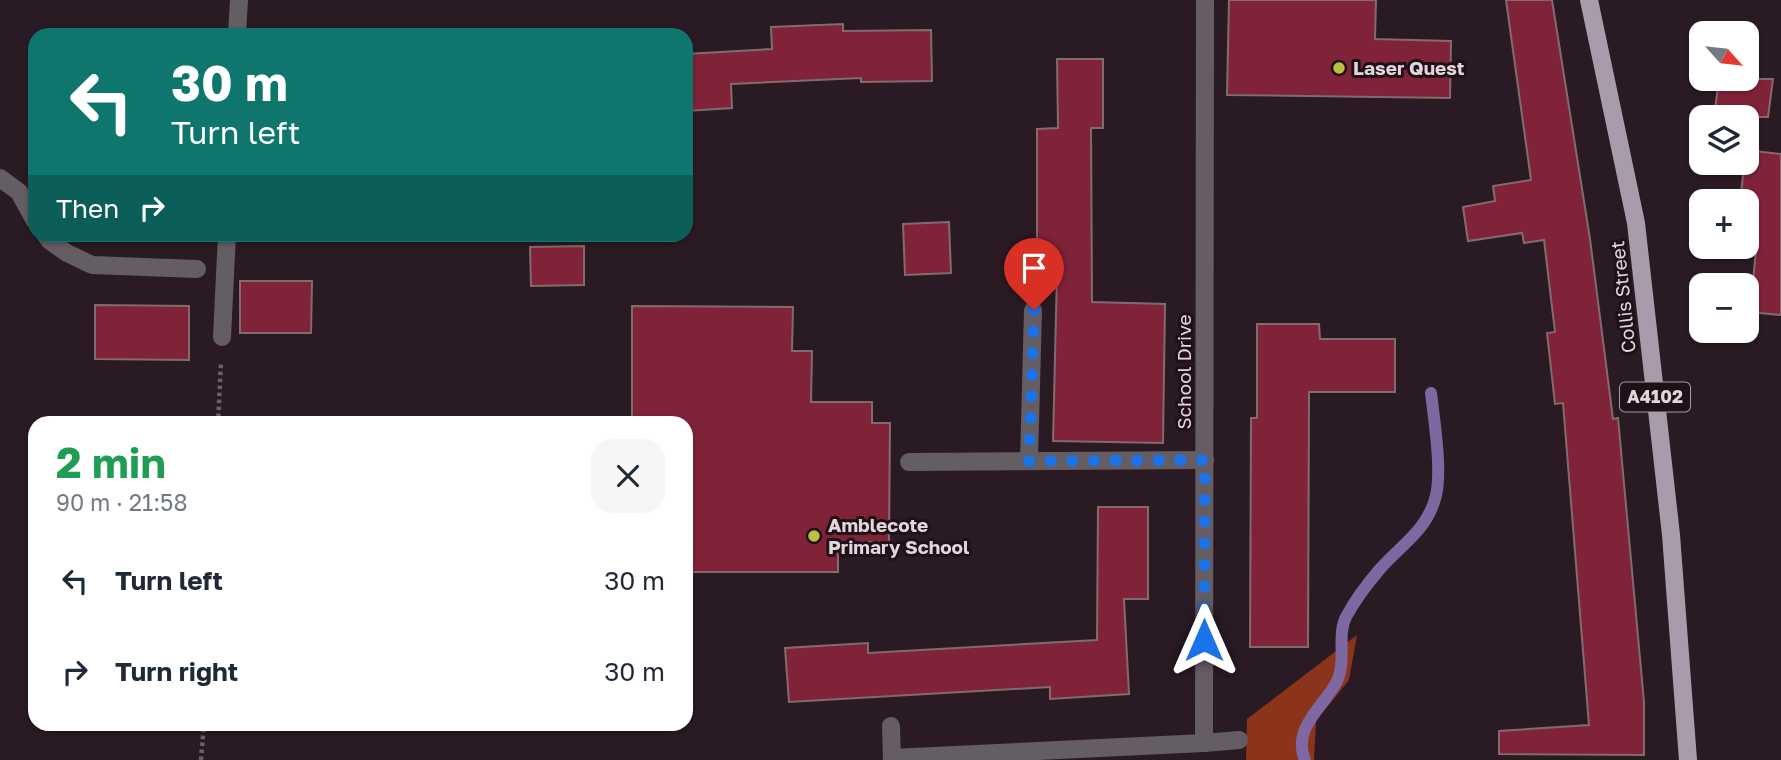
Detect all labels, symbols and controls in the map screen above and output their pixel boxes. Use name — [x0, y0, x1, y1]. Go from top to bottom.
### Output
north arrow — [1689, 21, 1759, 91]
map controls — [1689, 21, 1759, 343]
text: 30 m — [171, 53, 288, 112]
icon: left — [56, 56, 147, 147]
place label: Laser Quest — [1353, 56, 1465, 79]
marker: Laser Quest — [1331, 60, 1347, 76]
button: layers — [1689, 105, 1759, 175]
text: Turn left — [171, 113, 300, 151]
icon: right — [133, 189, 171, 227]
button: + — [1689, 189, 1759, 259]
text: Then — [56, 193, 119, 224]
pin — [1004, 238, 1064, 310]
street label: Collis Street — [1605, 240, 1640, 354]
icon: arrive — [1015, 249, 1053, 287]
button: − — [1689, 273, 1759, 343]
street label: School Drive — [1172, 315, 1195, 429]
road number: A4102 — [1620, 382, 1690, 412]
text: 2 min — [56, 437, 166, 487]
button: close — [591, 439, 665, 513]
text: 90 m · 21:58 — [56, 488, 187, 516]
place label: Amblecote Primary School — [828, 513, 969, 558]
marker: Amblecote Primary School — [806, 528, 822, 544]
icon: left — [56, 562, 94, 600]
text: Turn left — [115, 565, 223, 596]
text: 30 m — [604, 565, 665, 596]
position arrow — [1167, 603, 1241, 677]
icon: right — [56, 653, 94, 691]
text: Turn right — [115, 656, 238, 687]
text: 30 m — [604, 656, 665, 687]

